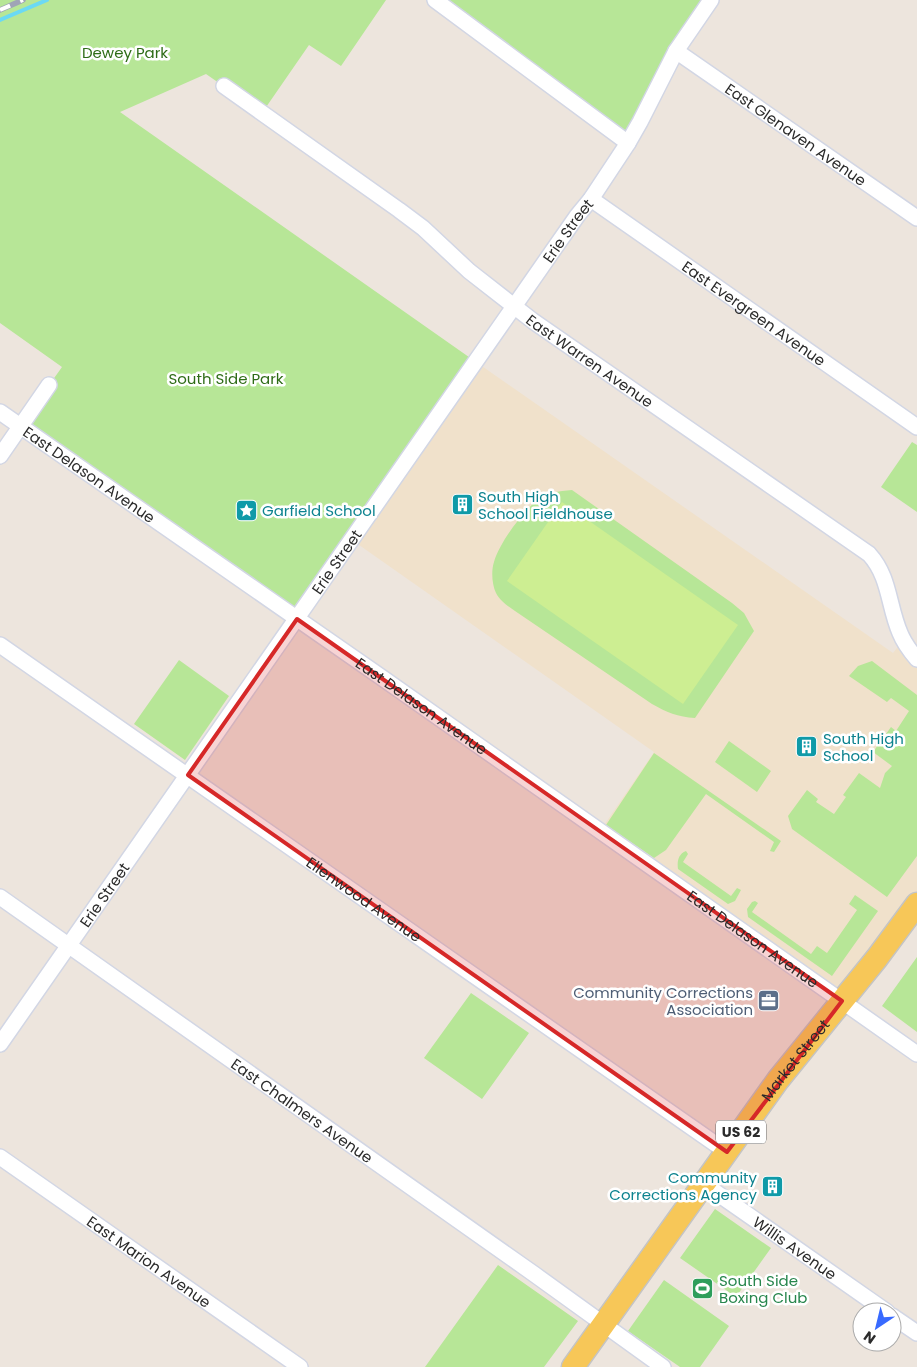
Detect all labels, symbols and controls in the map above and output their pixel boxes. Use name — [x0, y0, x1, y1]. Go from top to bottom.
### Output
park label: Dewey Park — [82, 42, 168, 63]
street label: East Glenaven Avenue — [721, 78, 871, 190]
street label: Erie Street — [537, 194, 598, 267]
street label: East Evergreen Avenue — [678, 256, 830, 371]
street label: East Warren Avenue — [522, 309, 658, 412]
park label: South Side Park — [168, 368, 284, 389]
street label: East Delason Avenue — [19, 421, 160, 528]
place label: South High School Fieldhouse — [478, 486, 613, 524]
building icon: South High School Fieldhouse — [450, 493, 474, 517]
place icon: Garfield School — [234, 498, 258, 522]
place label: Garfield School — [262, 500, 376, 521]
street label: Erie Street — [306, 525, 366, 598]
street label: East Delason Avenue — [352, 652, 492, 759]
place label: South High School — [823, 728, 904, 766]
building icon: South High School — [795, 735, 819, 759]
street label: Ellenwood Avenue — [302, 851, 426, 947]
street label: Erie Street — [74, 858, 134, 931]
street label: East Delason Avenue — [683, 885, 823, 992]
place label: Community Corrections Association — [573, 982, 753, 1020]
office icon: Community Corrections Association — [757, 989, 781, 1013]
street label: Market Street — [756, 1014, 834, 1105]
street label: East Chalmers Avenue — [227, 1053, 377, 1168]
road number: US 62 — [716, 1120, 766, 1144]
place label: Community Corrections Agency — [609, 1167, 758, 1205]
building icon: Community Corrections Agency — [761, 1174, 785, 1198]
street label: East Marion Avenue — [83, 1211, 215, 1312]
street label: Willis Avenue — [749, 1211, 841, 1284]
place label: South Side Boxing Club — [719, 1270, 807, 1308]
sports icon: South Side Boxing Club — [691, 1277, 715, 1301]
north arrow — [852, 1302, 902, 1352]
text: N — [859, 1326, 880, 1349]

